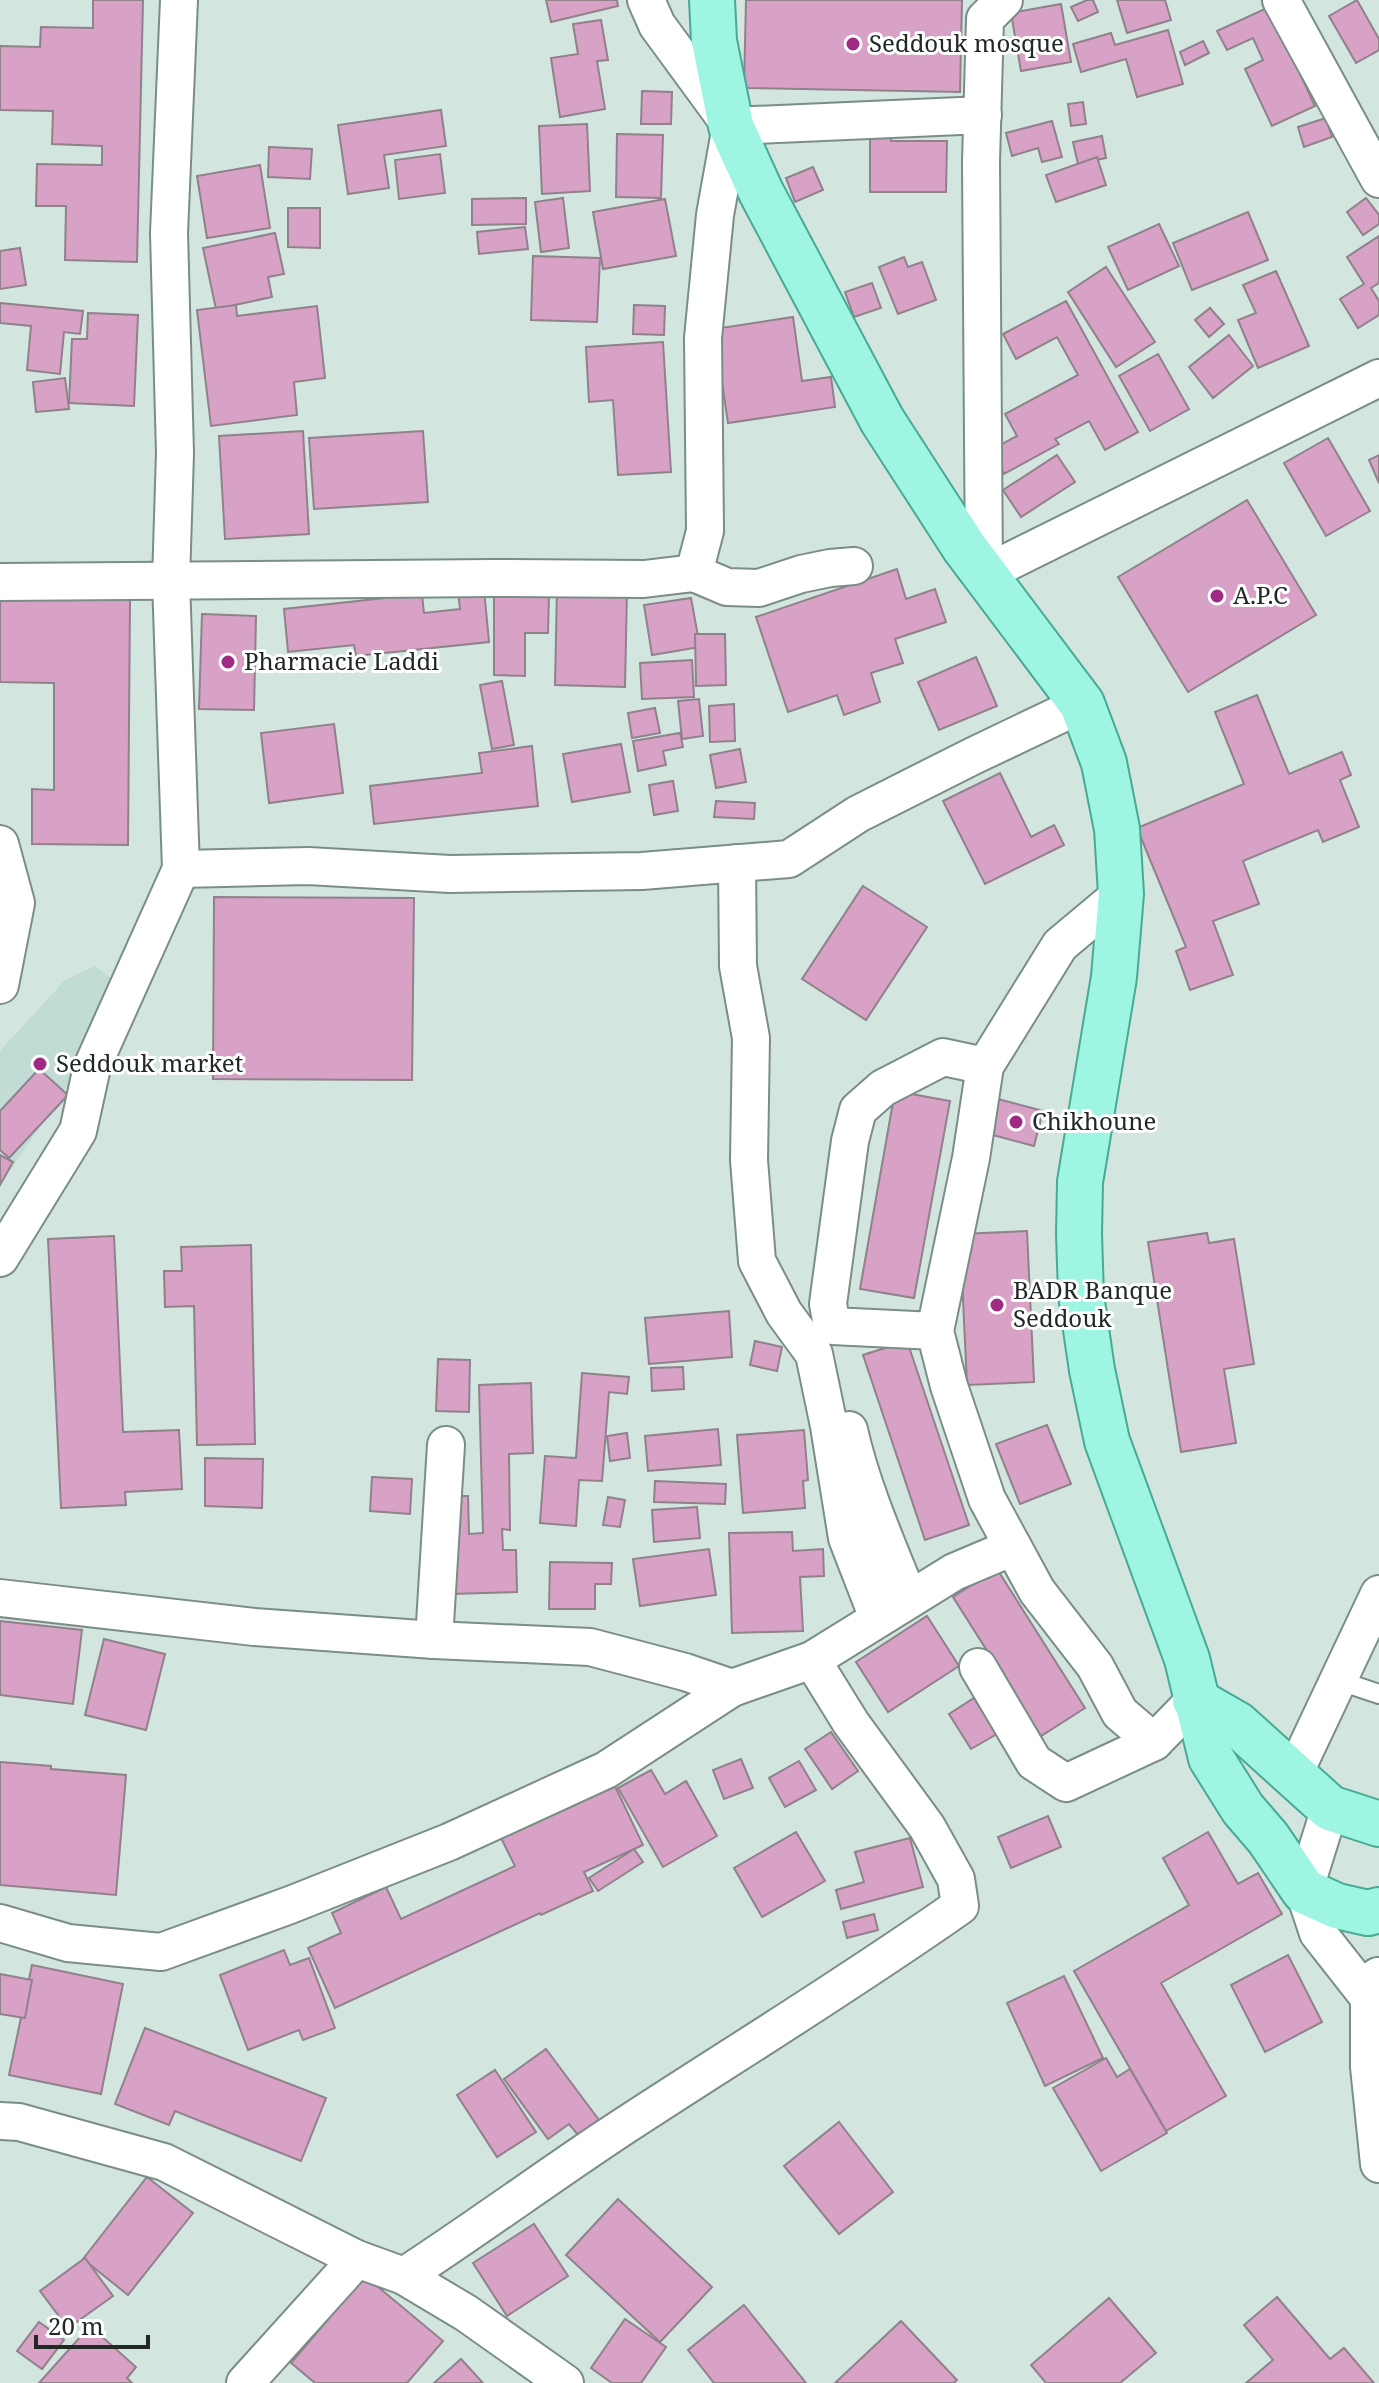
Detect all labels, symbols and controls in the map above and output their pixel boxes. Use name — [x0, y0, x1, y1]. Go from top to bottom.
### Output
place label: Seddouk mosque — [869, 26, 1064, 59]
marker: Seddouk mosque — [844, 35, 862, 53]
place label: A.P.C — [1233, 578, 1288, 611]
marker: A.P.C — [1208, 587, 1226, 605]
place label: Pharmacie Laddi — [244, 644, 439, 677]
marker: Pharmacie Laddi — [219, 653, 237, 671]
place label: Seddouk market — [56, 1046, 243, 1079]
marker: Seddouk market — [31, 1055, 49, 1073]
place label: Chikhoune — [1032, 1104, 1156, 1137]
marker: Chikhoune — [1007, 1113, 1025, 1131]
place label: BADR Banque Seddouk — [1013, 1273, 1172, 1334]
marker: BADR Banque Seddouk — [988, 1296, 1006, 1314]
scale bar — [36, 2299, 148, 2349]
text: 20 m — [48, 2309, 104, 2342]

